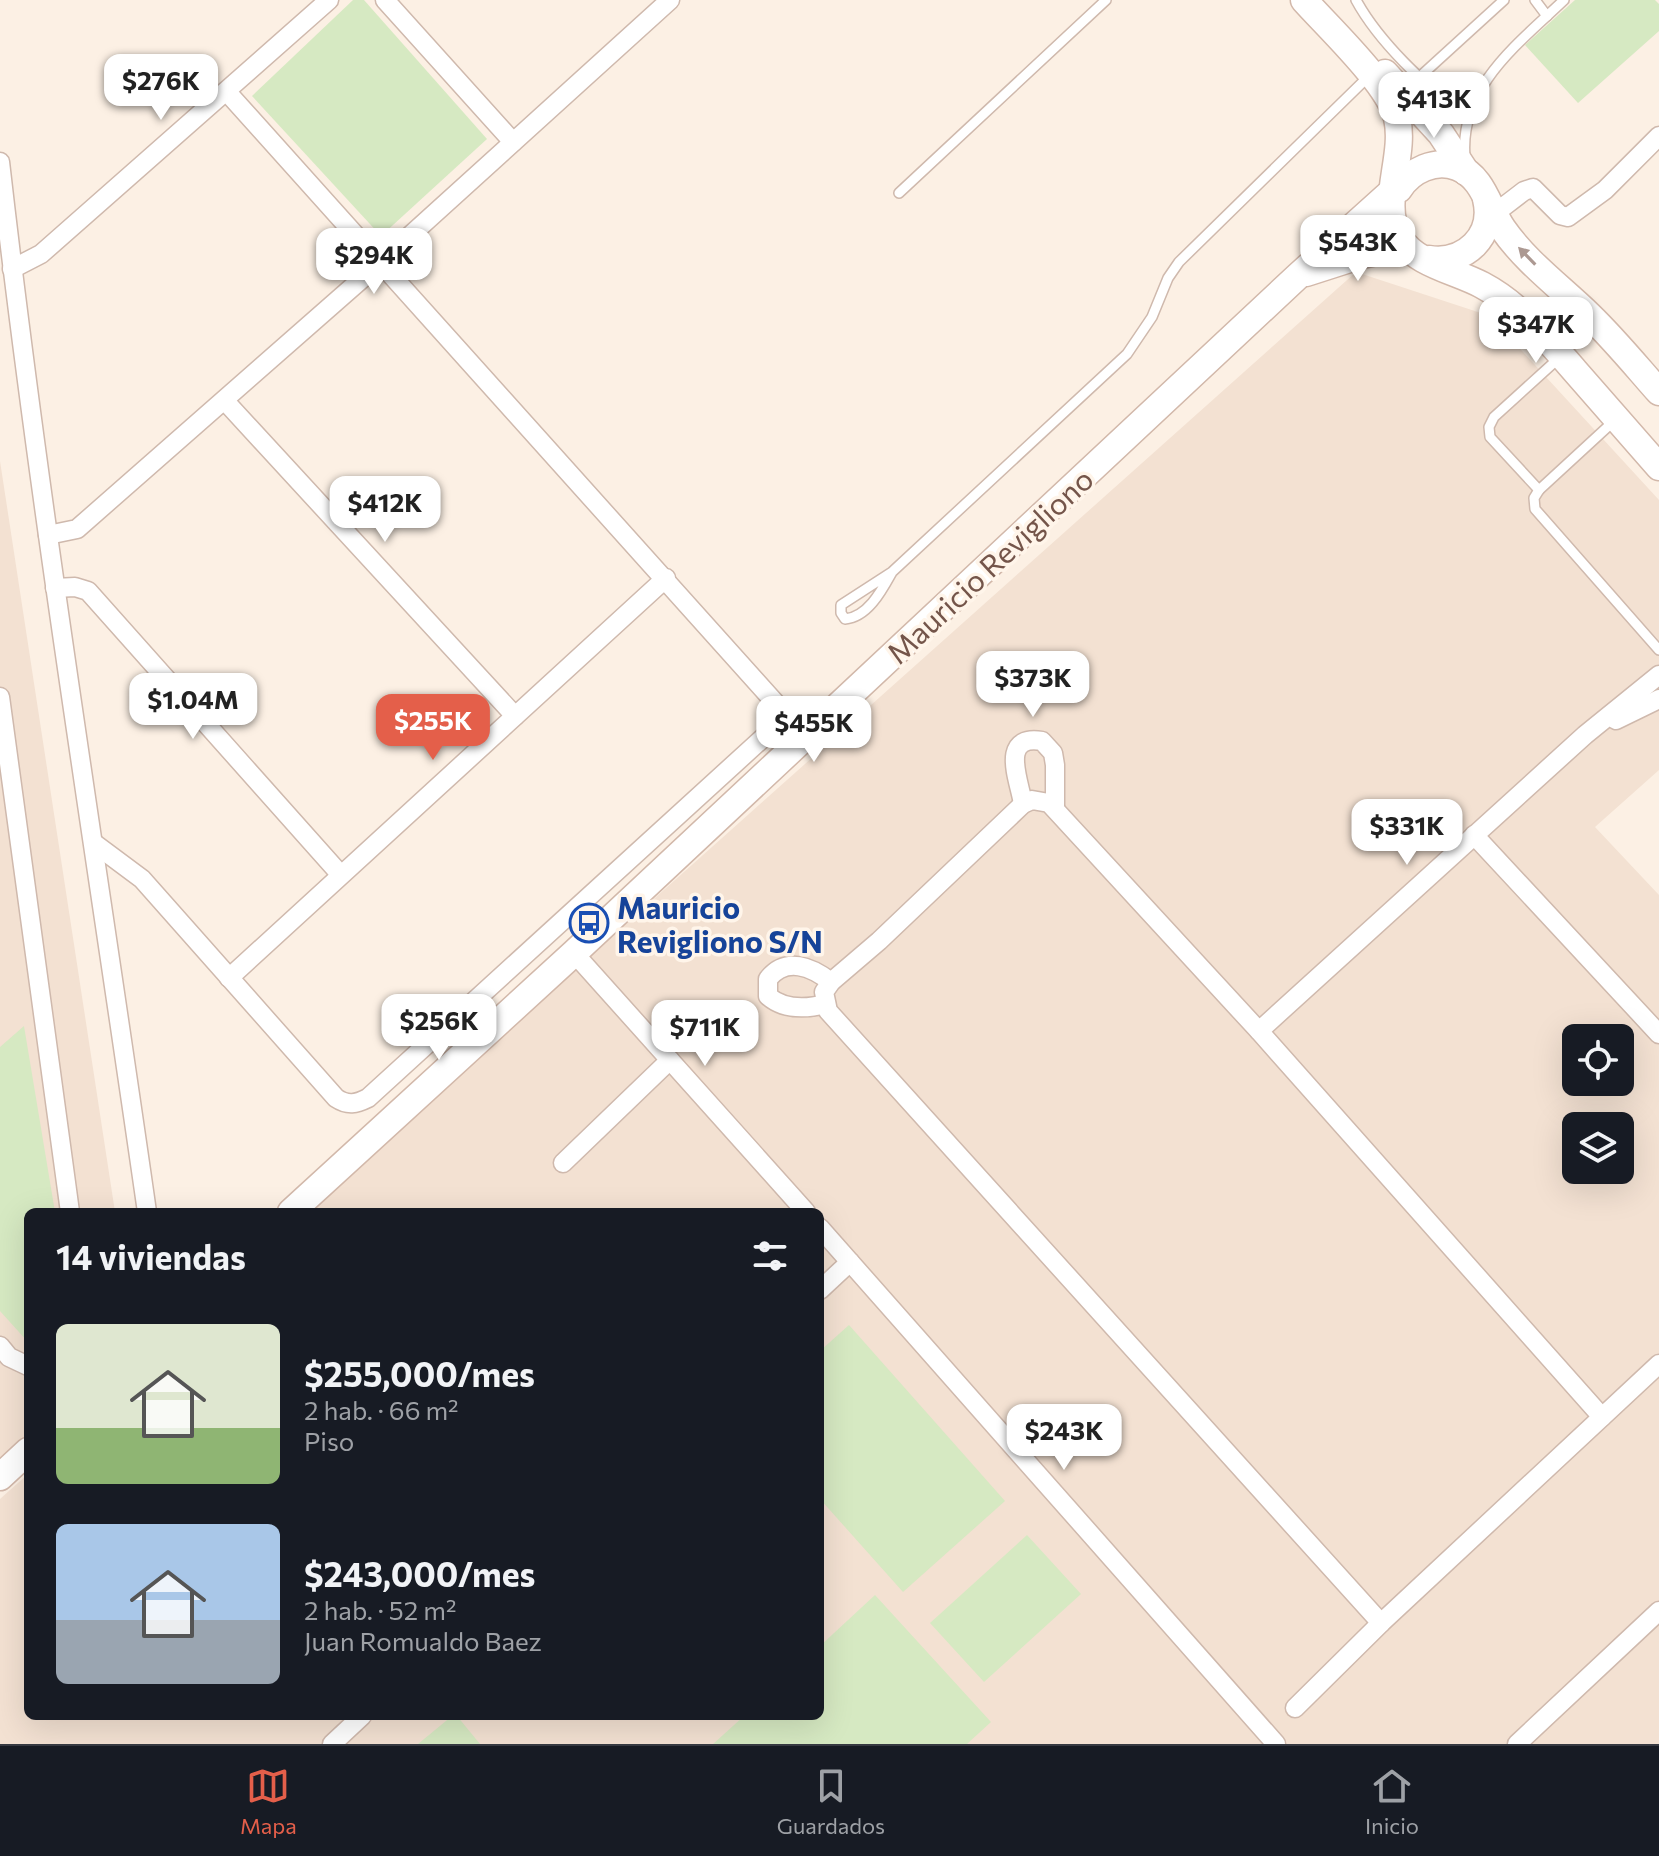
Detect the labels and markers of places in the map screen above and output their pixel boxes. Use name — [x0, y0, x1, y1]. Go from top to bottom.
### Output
pin: $276K — [105, 54, 217, 122]
pin: $413K — [1378, 72, 1490, 140]
pin: $543K — [1302, 215, 1414, 283]
pin: $294K — [318, 228, 430, 296]
pin: $347K — [1480, 297, 1592, 365]
pin: $412K — [329, 476, 441, 544]
pin: $373K — [977, 651, 1089, 719]
pin: $1.04M — [128, 673, 258, 741]
pin: $255K — [377, 694, 489, 762]
pin: $455K — [758, 696, 870, 764]
pin: $331K — [1351, 799, 1463, 867]
place label: Mauricio Revigliono S/N — [617, 888, 823, 959]
bus stop icon: Mauricio Revigliono S/N — [568, 902, 610, 944]
pin: $256K — [383, 994, 495, 1062]
pin: $711K — [649, 1000, 761, 1068]
pin: $243K — [1008, 1404, 1120, 1472]

